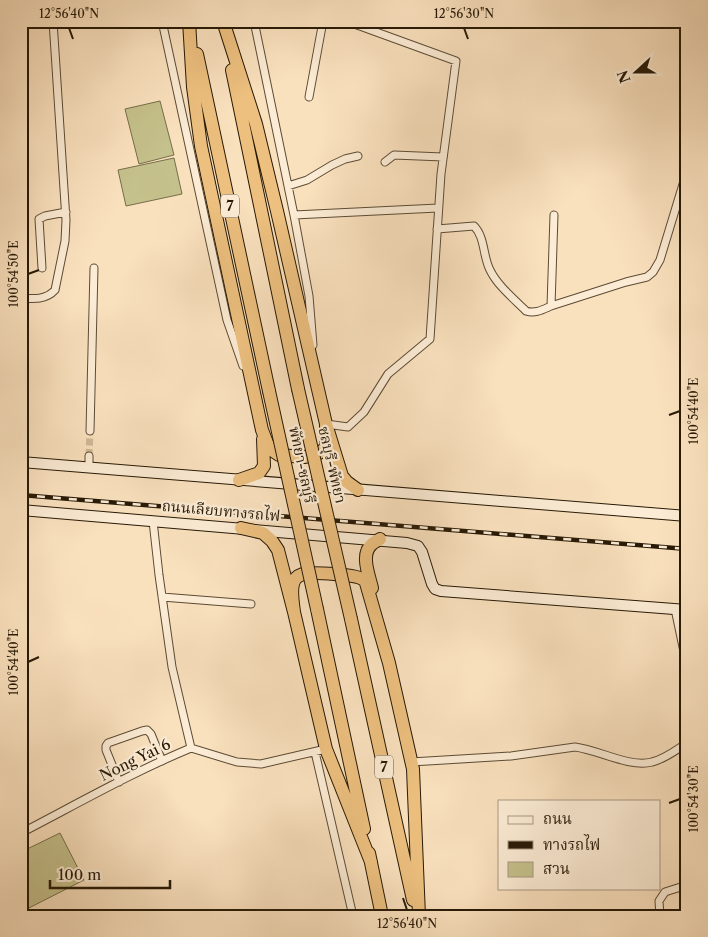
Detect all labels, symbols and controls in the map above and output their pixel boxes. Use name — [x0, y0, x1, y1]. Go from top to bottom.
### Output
text: 12°56'40"N — [39, 6, 99, 21]
text: 12°56'30"N — [434, 6, 494, 21]
north arrow — [610, 48, 660, 98]
text: N — [613, 68, 634, 86]
road number: 7 — [221, 195, 239, 218]
text: 100°54'50"E — [6, 241, 21, 307]
text: 100°54'40"E — [686, 378, 701, 444]
street label: พัทยา-ชลบุรี — [283, 425, 320, 506]
street label: ชลบุรี-พัทยา — [312, 425, 351, 506]
street label: ถนนเลียบทางรถไฟ — [161, 495, 281, 525]
text: 100°54'40"E — [6, 629, 21, 695]
street label: Nong Yai 6 — [96, 734, 173, 785]
road number: 7 — [375, 756, 393, 779]
text: 100°54'30"E — [686, 765, 701, 833]
legend — [498, 800, 660, 890]
text: ถนน — [543, 809, 572, 828]
text: ทางรถไฟ — [543, 834, 600, 854]
scale bar — [50, 857, 170, 889]
text: สวน — [543, 859, 570, 878]
text: 100 m — [58, 865, 101, 884]
text: 12°56'40"N — [377, 916, 437, 931]

